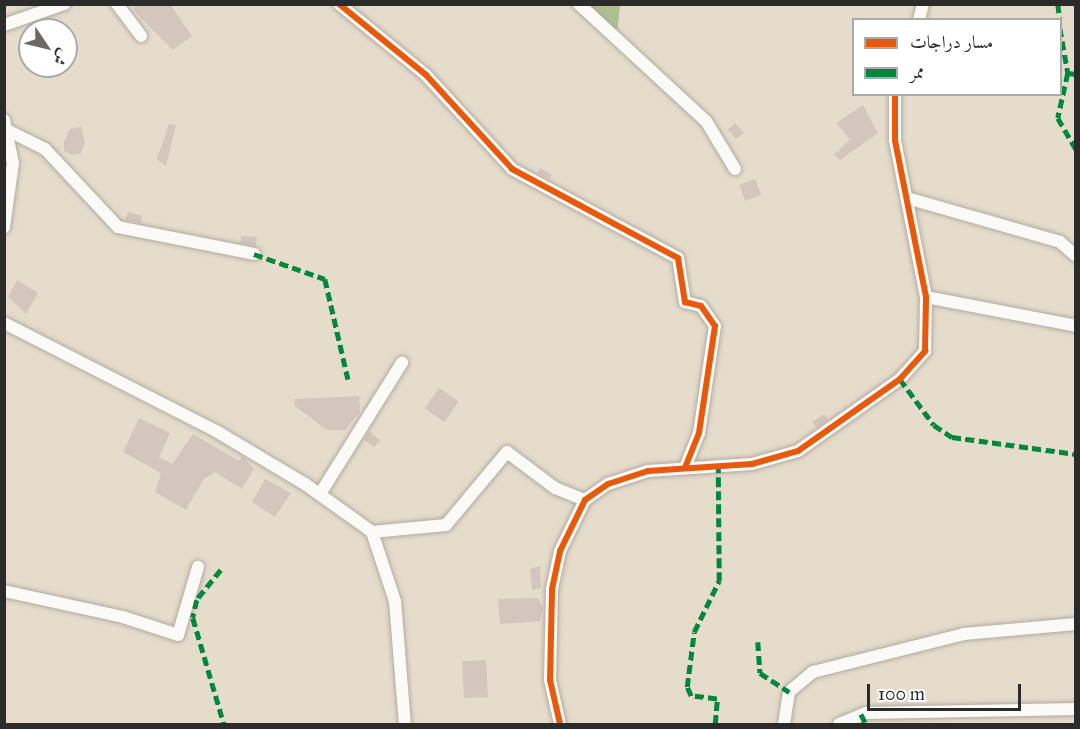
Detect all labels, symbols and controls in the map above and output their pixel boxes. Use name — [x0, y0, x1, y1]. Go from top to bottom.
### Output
north arrow — [18, 18, 78, 78]
legend — [852, 18, 1062, 96]
text: مسار دراجات — [910, 31, 993, 53]
text: ش — [49, 46, 74, 69]
text: ممر — [910, 61, 924, 83]
scale bar — [870, 672, 1024, 710]
text: 100 m — [878, 683, 925, 705]

